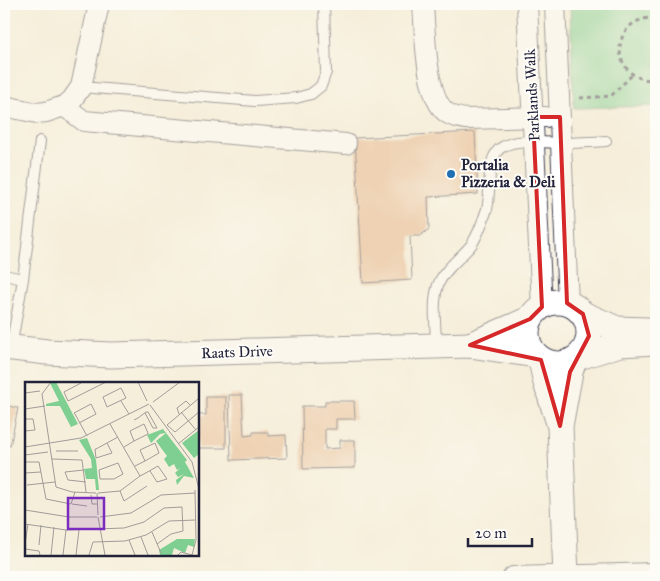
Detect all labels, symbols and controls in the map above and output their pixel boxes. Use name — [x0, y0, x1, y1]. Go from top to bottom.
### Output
street label: Parklands Walk — [521, 48, 543, 142]
place label: Portalia Pizzeria & Deli — [461, 156, 556, 191]
marker: Portalia Pizzeria & Deli — [445, 168, 457, 180]
street label: Raats Drive — [201, 342, 273, 362]
inset map — [25, 382, 199, 556]
scale bar — [468, 516, 531, 548]
text: 20 m — [475, 524, 507, 542]

